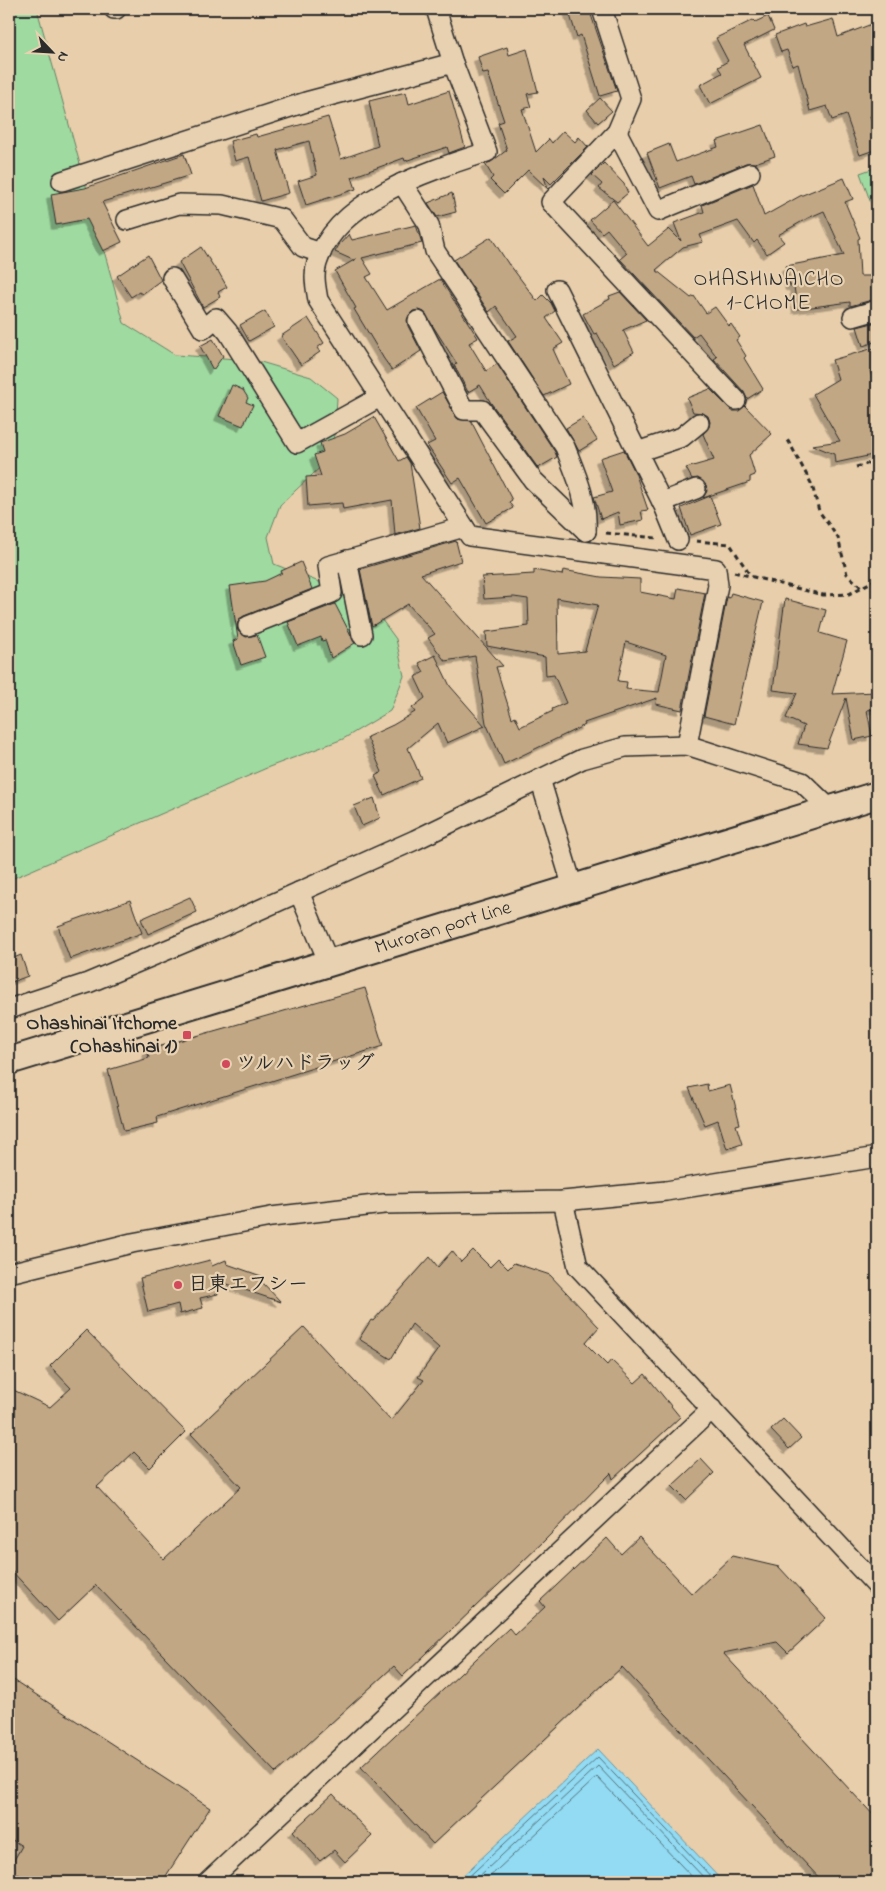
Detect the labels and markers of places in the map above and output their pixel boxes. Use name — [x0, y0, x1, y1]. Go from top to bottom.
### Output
place label: Ohashinai Itchome (Ohashinai 1) — [26, 1010, 178, 1062]
marker: Ohashinai Itchome (Ohashinai 1) — [181, 1029, 193, 1041]
place label: ツルハドラッグ — [236, 1050, 375, 1079]
marker: ツルハドラッグ — [220, 1058, 232, 1070]
place label: 日東エフシー — [188, 1271, 308, 1300]
marker: 日東エフシー — [172, 1279, 184, 1291]

